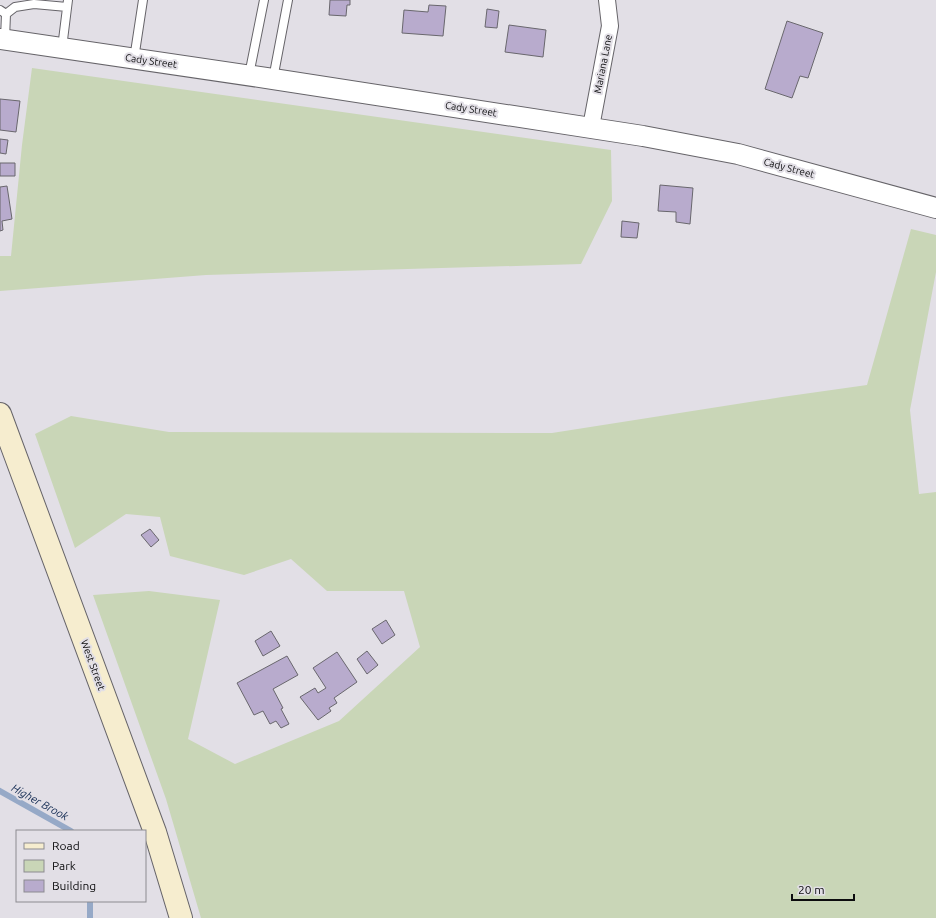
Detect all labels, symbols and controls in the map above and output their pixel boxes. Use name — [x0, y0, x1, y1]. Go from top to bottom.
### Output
street label: Mariana Lane — [592, 34, 614, 94]
street label: Cady Street — [124, 52, 178, 70]
street label: Cady Street — [444, 99, 498, 119]
street label: Cady Street — [762, 156, 816, 180]
street label: West Street — [79, 638, 107, 692]
water label: Higher Brook — [9, 781, 71, 823]
legend — [16, 830, 146, 902]
text: Road — [52, 839, 80, 852]
text: Park — [52, 859, 76, 872]
scale bar — [792, 876, 854, 902]
text: Building — [52, 879, 96, 892]
text: 20 m — [798, 883, 825, 896]

